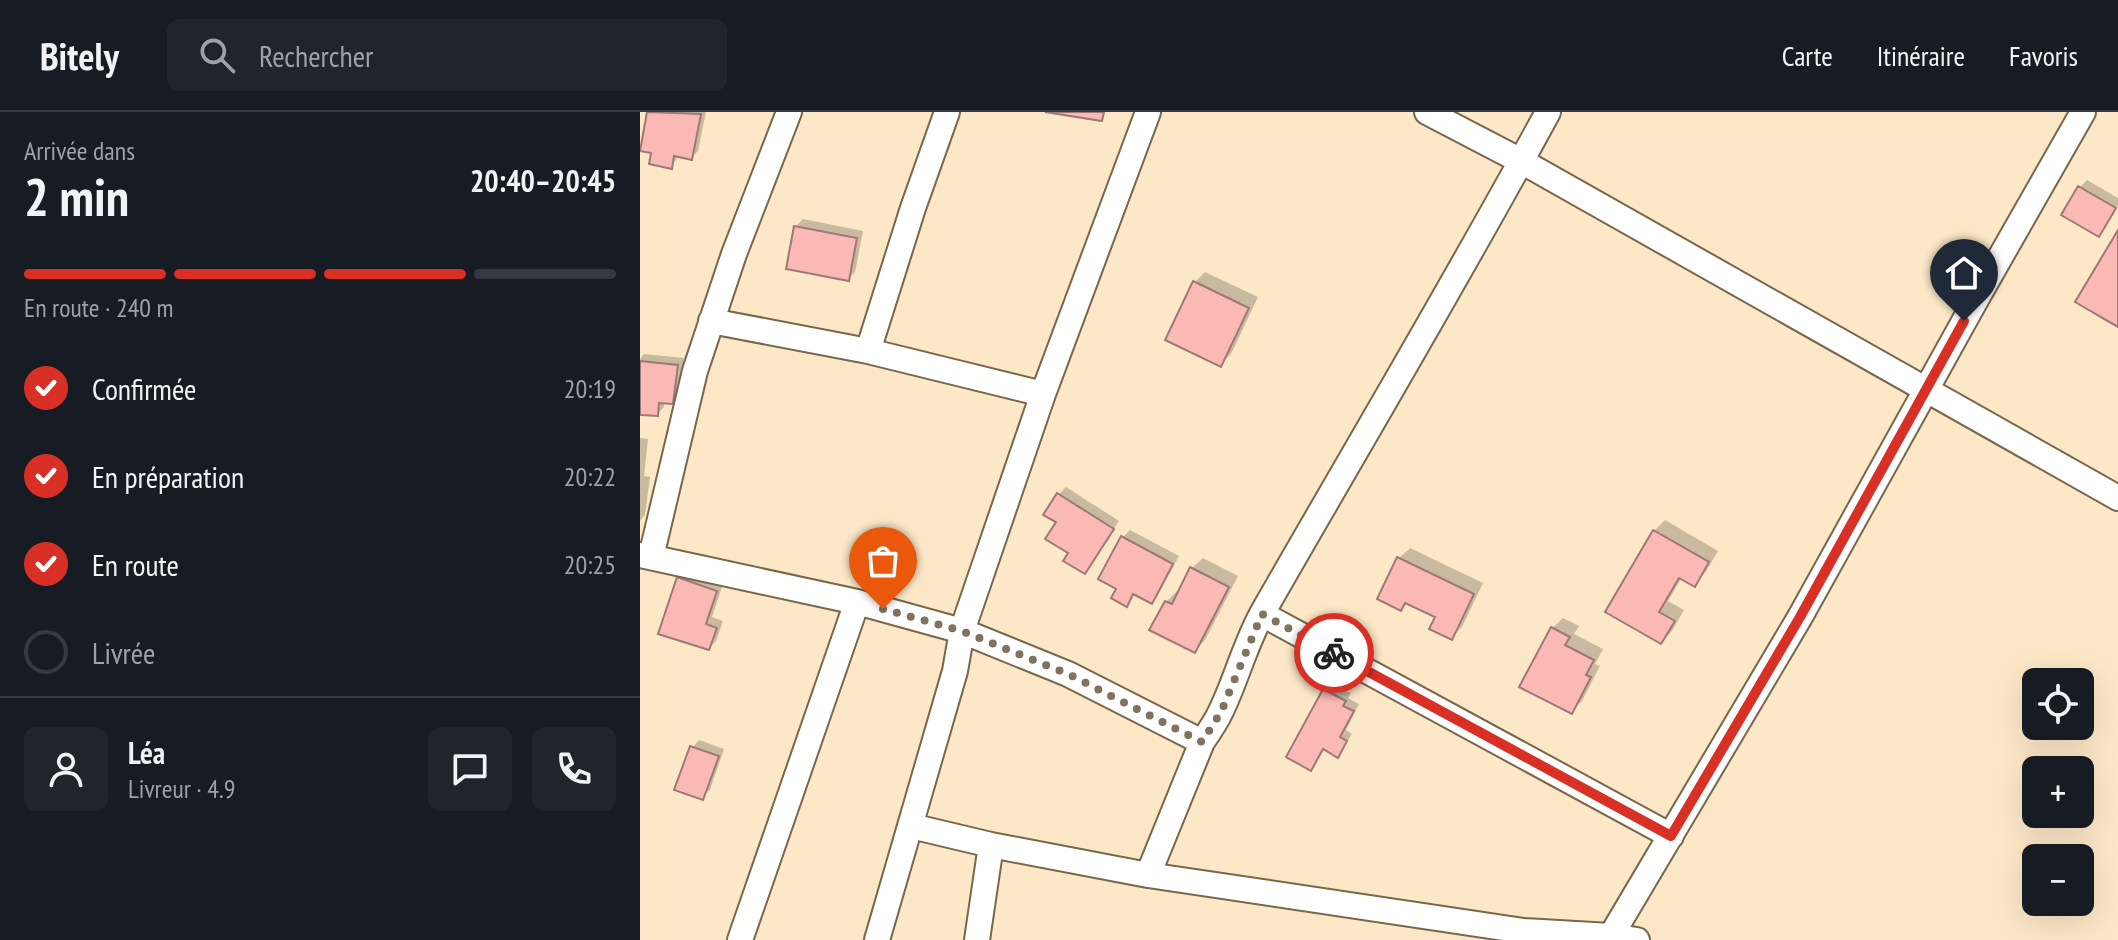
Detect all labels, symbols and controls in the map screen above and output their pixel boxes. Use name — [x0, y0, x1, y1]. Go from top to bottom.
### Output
search box — [167, 19, 727, 91]
text: Bitely — [40, 31, 119, 80]
icon: search — [195, 33, 239, 77]
text: Rechercher — [259, 36, 373, 75]
text: Carte — [1782, 37, 1833, 74]
text: Itinéraire — [1877, 37, 1965, 74]
text: Favoris — [2009, 37, 2078, 74]
text: Arrivée dans — [24, 134, 135, 167]
text: 20:40–20:45 — [470, 161, 616, 200]
text: 2 min — [24, 163, 129, 230]
pin — [1930, 239, 1998, 321]
icon: home — [1942, 251, 1986, 295]
text: En route · 240 m — [24, 291, 174, 324]
icon: check — [24, 366, 68, 410]
text: Confirmée — [92, 369, 196, 408]
text: 20:19 — [564, 372, 616, 405]
icon: check — [24, 454, 68, 498]
text: En préparation — [92, 457, 244, 496]
text: 20:22 — [564, 460, 616, 493]
pin — [849, 527, 917, 609]
icon: bag — [861, 539, 905, 583]
icon: check — [24, 542, 68, 586]
text: En route — [92, 545, 179, 584]
text: 20:25 — [564, 548, 616, 581]
courier — [1294, 613, 1374, 693]
icon: bike — [1312, 631, 1356, 675]
text: Livrée — [92, 633, 155, 672]
map controls — [2022, 668, 2094, 916]
button: locate — [2022, 668, 2094, 740]
button: person — [24, 727, 108, 811]
button: chat — [428, 727, 512, 811]
button: phone — [532, 727, 616, 811]
text: Léa — [128, 733, 165, 772]
button: + — [2022, 756, 2094, 828]
text: Livreur · 4.9 — [128, 772, 235, 805]
button: − — [2022, 844, 2094, 916]

